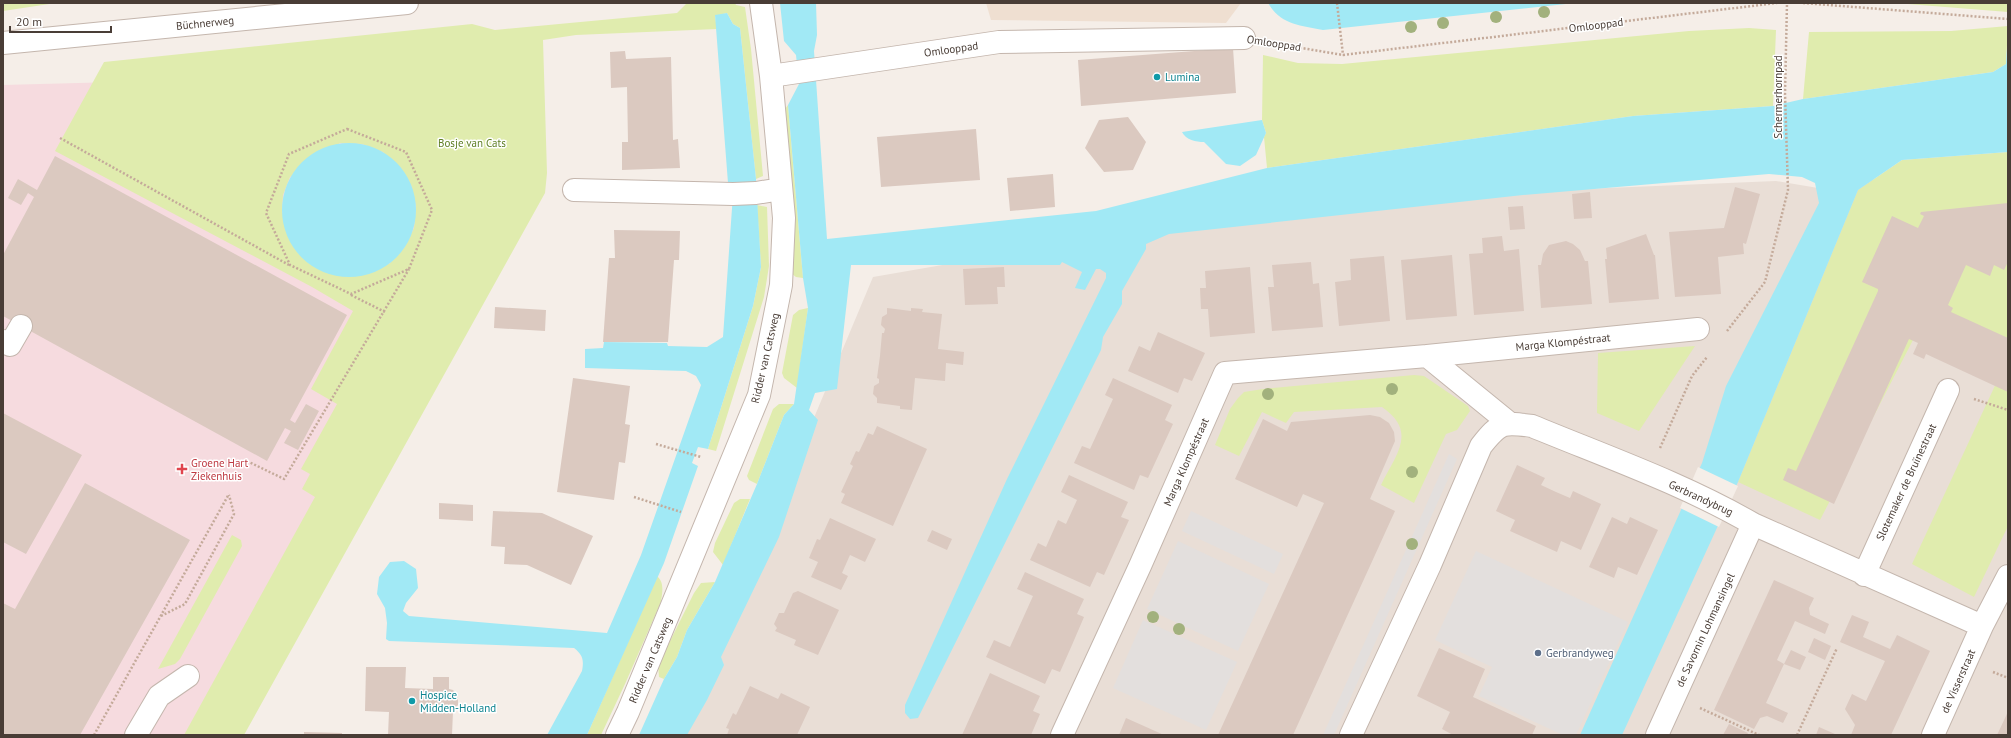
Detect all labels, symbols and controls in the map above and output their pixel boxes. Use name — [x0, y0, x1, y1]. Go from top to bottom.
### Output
scale bar — [10, 8, 111, 34]
street label: Büchnerweg — [175, 13, 235, 33]
text: 20 m — [16, 14, 42, 29]
street label: Omlooppad — [1568, 15, 1624, 35]
street label: Omlooppad — [1246, 32, 1302, 54]
street label: Omlooppad — [923, 38, 979, 60]
street label: Schermerhornpad — [1771, 55, 1785, 139]
place label: Lumina — [1165, 70, 1200, 84]
marker: Lumina — [1152, 72, 1162, 82]
park label: Bosje van Cats — [438, 136, 506, 150]
street label: Ridder van Catsweg — [748, 311, 782, 405]
street label: Marga Klompéstraat — [1515, 330, 1611, 354]
street label: Marga Klompéstraat — [1160, 415, 1212, 508]
street label: Slotemaker de Bruïnestraat — [1873, 421, 1939, 543]
place label: Groene Hart Ziekenhuis — [191, 456, 248, 483]
marker: Groene Hart Ziekenhuis — [176, 463, 188, 475]
street label: Gerbrandybrug — [1666, 477, 1736, 519]
street label: de Savornin Lohmansingel — [1672, 570, 1738, 689]
street label: Ridder van Catsweg — [626, 615, 675, 705]
place label: Gerbrandyweg — [1546, 646, 1614, 660]
street label: de Visserstraat — [1938, 647, 1978, 715]
marker: Gerbrandyweg — [1533, 648, 1543, 658]
place label: Hospice Midden-Holland — [420, 688, 496, 715]
marker: Hospice Midden-Holland — [407, 696, 417, 706]

